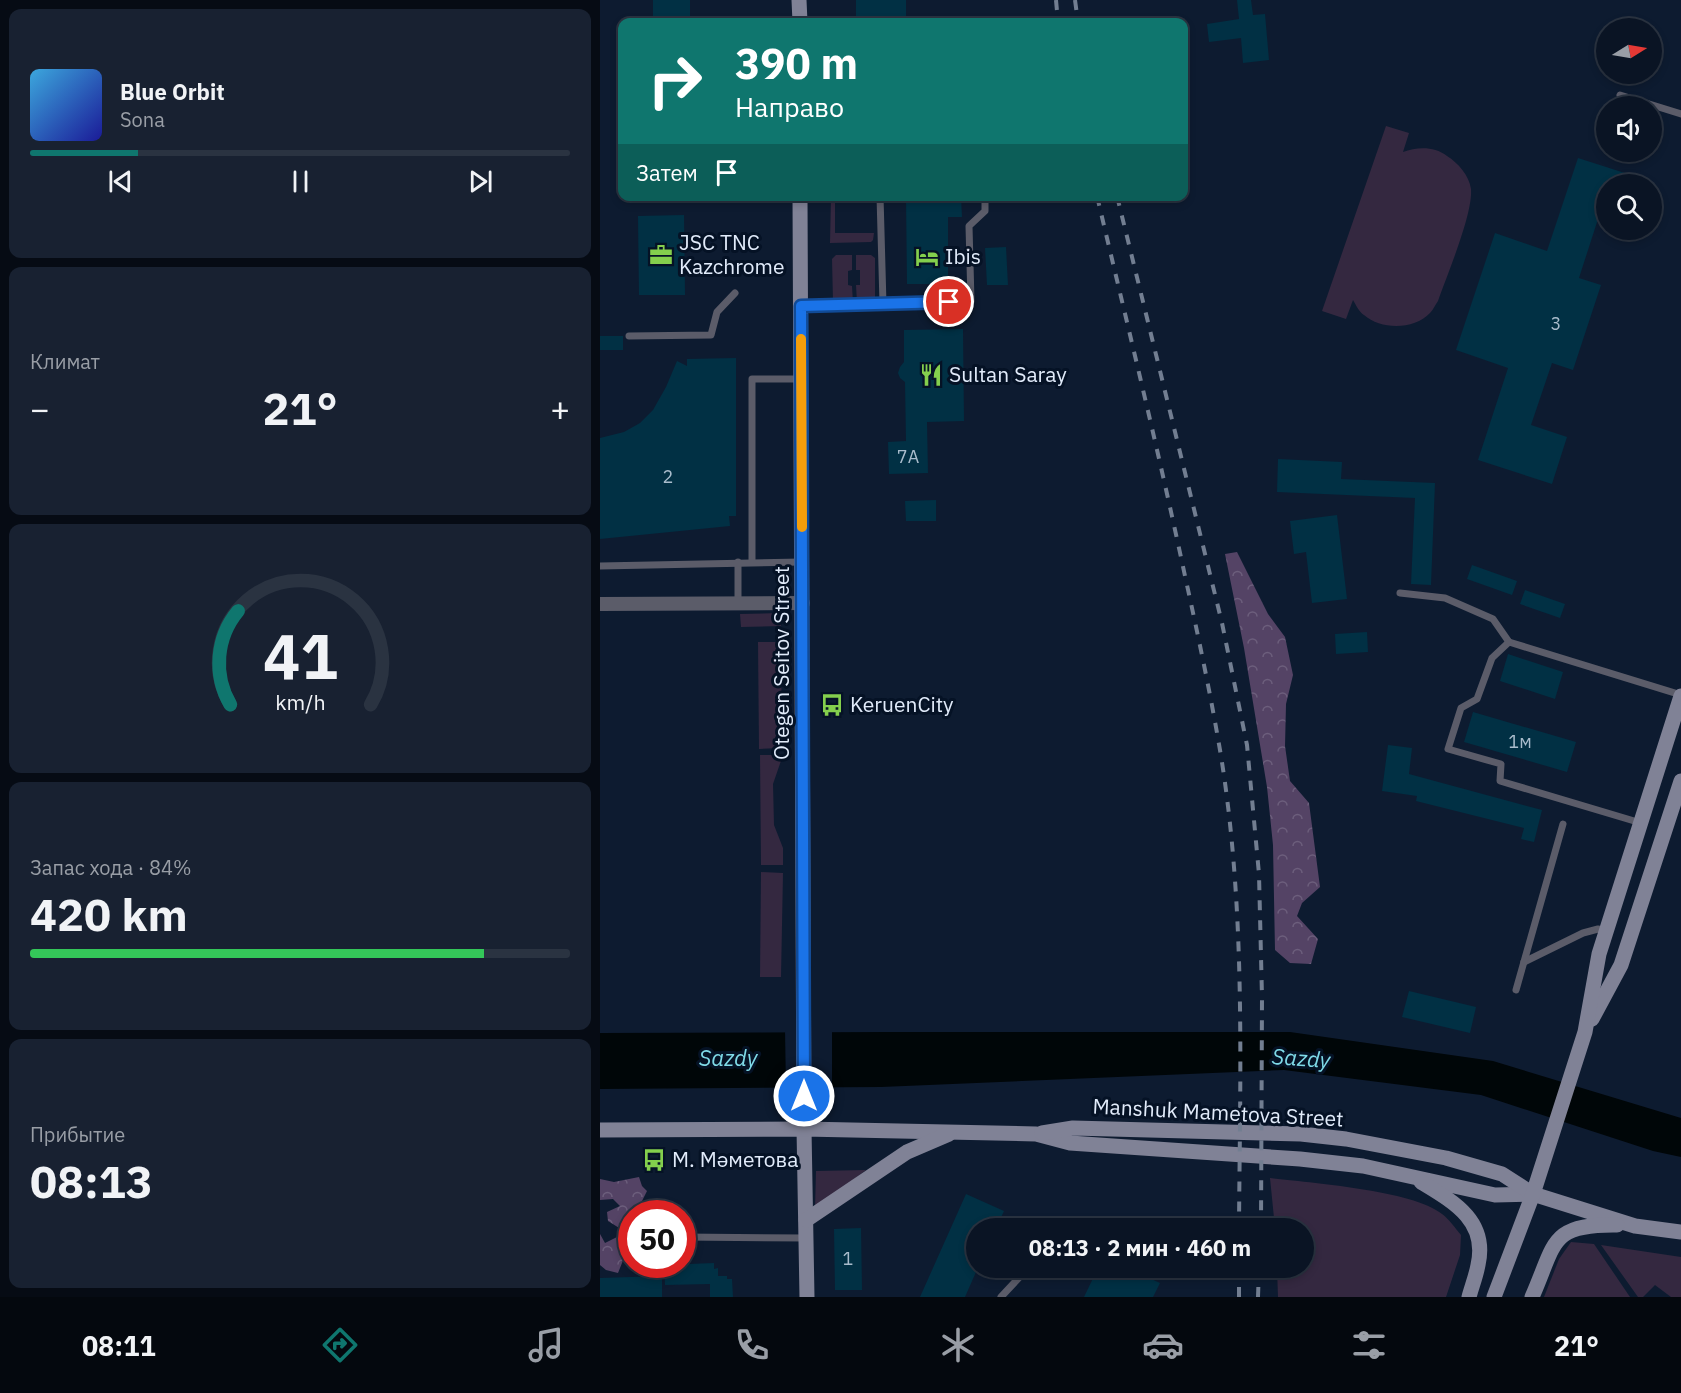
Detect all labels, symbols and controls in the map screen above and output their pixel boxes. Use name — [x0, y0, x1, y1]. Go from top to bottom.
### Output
north arrow — [1596, 18, 1662, 84]
map controls — [1596, 18, 1662, 240]
text: 390 m — [735, 36, 858, 91]
icon: right — [636, 42, 714, 120]
text: Blue Orbit — [120, 77, 225, 106]
text: Направо — [735, 89, 844, 124]
button: sound — [1596, 96, 1662, 162]
text: Sona — [120, 106, 165, 133]
icon: arrive — [710, 156, 743, 189]
text: Затем — [636, 158, 698, 187]
icon: previous — [104, 165, 137, 198]
icon: pause — [284, 165, 317, 198]
icon: next — [464, 165, 497, 198]
button: search — [1596, 174, 1662, 240]
place label: JSC TNC Kazchrome — [679, 228, 784, 280]
office icon: JSC TNC Kazchrome — [648, 242, 674, 268]
place label: Ibis — [945, 242, 981, 270]
hotel icon: Ibis — [914, 244, 940, 270]
pin — [923, 276, 974, 327]
icon: arrive — [932, 285, 965, 318]
house number: 3 — [1551, 312, 1561, 335]
text: Климат — [30, 348, 100, 375]
place label: Sultan Saray — [949, 360, 1067, 388]
restaurant icon: Sultan Saray — [918, 362, 944, 388]
text: 21° — [262, 379, 338, 437]
text: − — [30, 387, 50, 430]
text: + — [550, 387, 570, 430]
house number: 7А — [897, 445, 920, 468]
house number: 2 — [663, 465, 673, 488]
street label: Otegen Seitov Street — [767, 566, 795, 760]
text: 41 — [263, 616, 337, 697]
text: km/h — [275, 689, 325, 717]
place label: KeruenCity — [850, 690, 954, 718]
bus stop icon: KeruenCity — [819, 692, 845, 718]
house number: 1м — [1508, 730, 1532, 753]
text: Запас хода · 84% — [30, 854, 192, 881]
text: 420 km — [30, 885, 188, 943]
water label: Sazdy — [1271, 1041, 1333, 1074]
water label: Sazdy — [699, 1043, 759, 1072]
position arrow — [772, 1064, 836, 1128]
street label: Manshuk Mametova Street — [1092, 1091, 1344, 1133]
text: Прибытие — [30, 1121, 125, 1148]
place label: М. Мәметова — [672, 1145, 798, 1173]
bus stop icon: М. Мәметова — [641, 1147, 667, 1173]
text: 08:13 — [30, 1152, 153, 1210]
speed limit sign: 50 — [618, 1200, 696, 1278]
text: 08:13 · 2 мин · 460 m — [1029, 1233, 1251, 1262]
house number: 1 — [843, 1247, 853, 1270]
icon: directions — [319, 1324, 361, 1366]
icon: music — [525, 1324, 567, 1366]
icon: phone — [731, 1324, 773, 1366]
icon: climate — [937, 1324, 979, 1366]
icon: car — [1142, 1324, 1184, 1366]
icon: filters — [1348, 1324, 1390, 1366]
text: 08:11 — [82, 1328, 156, 1363]
text: 21° — [1554, 1328, 1599, 1363]

